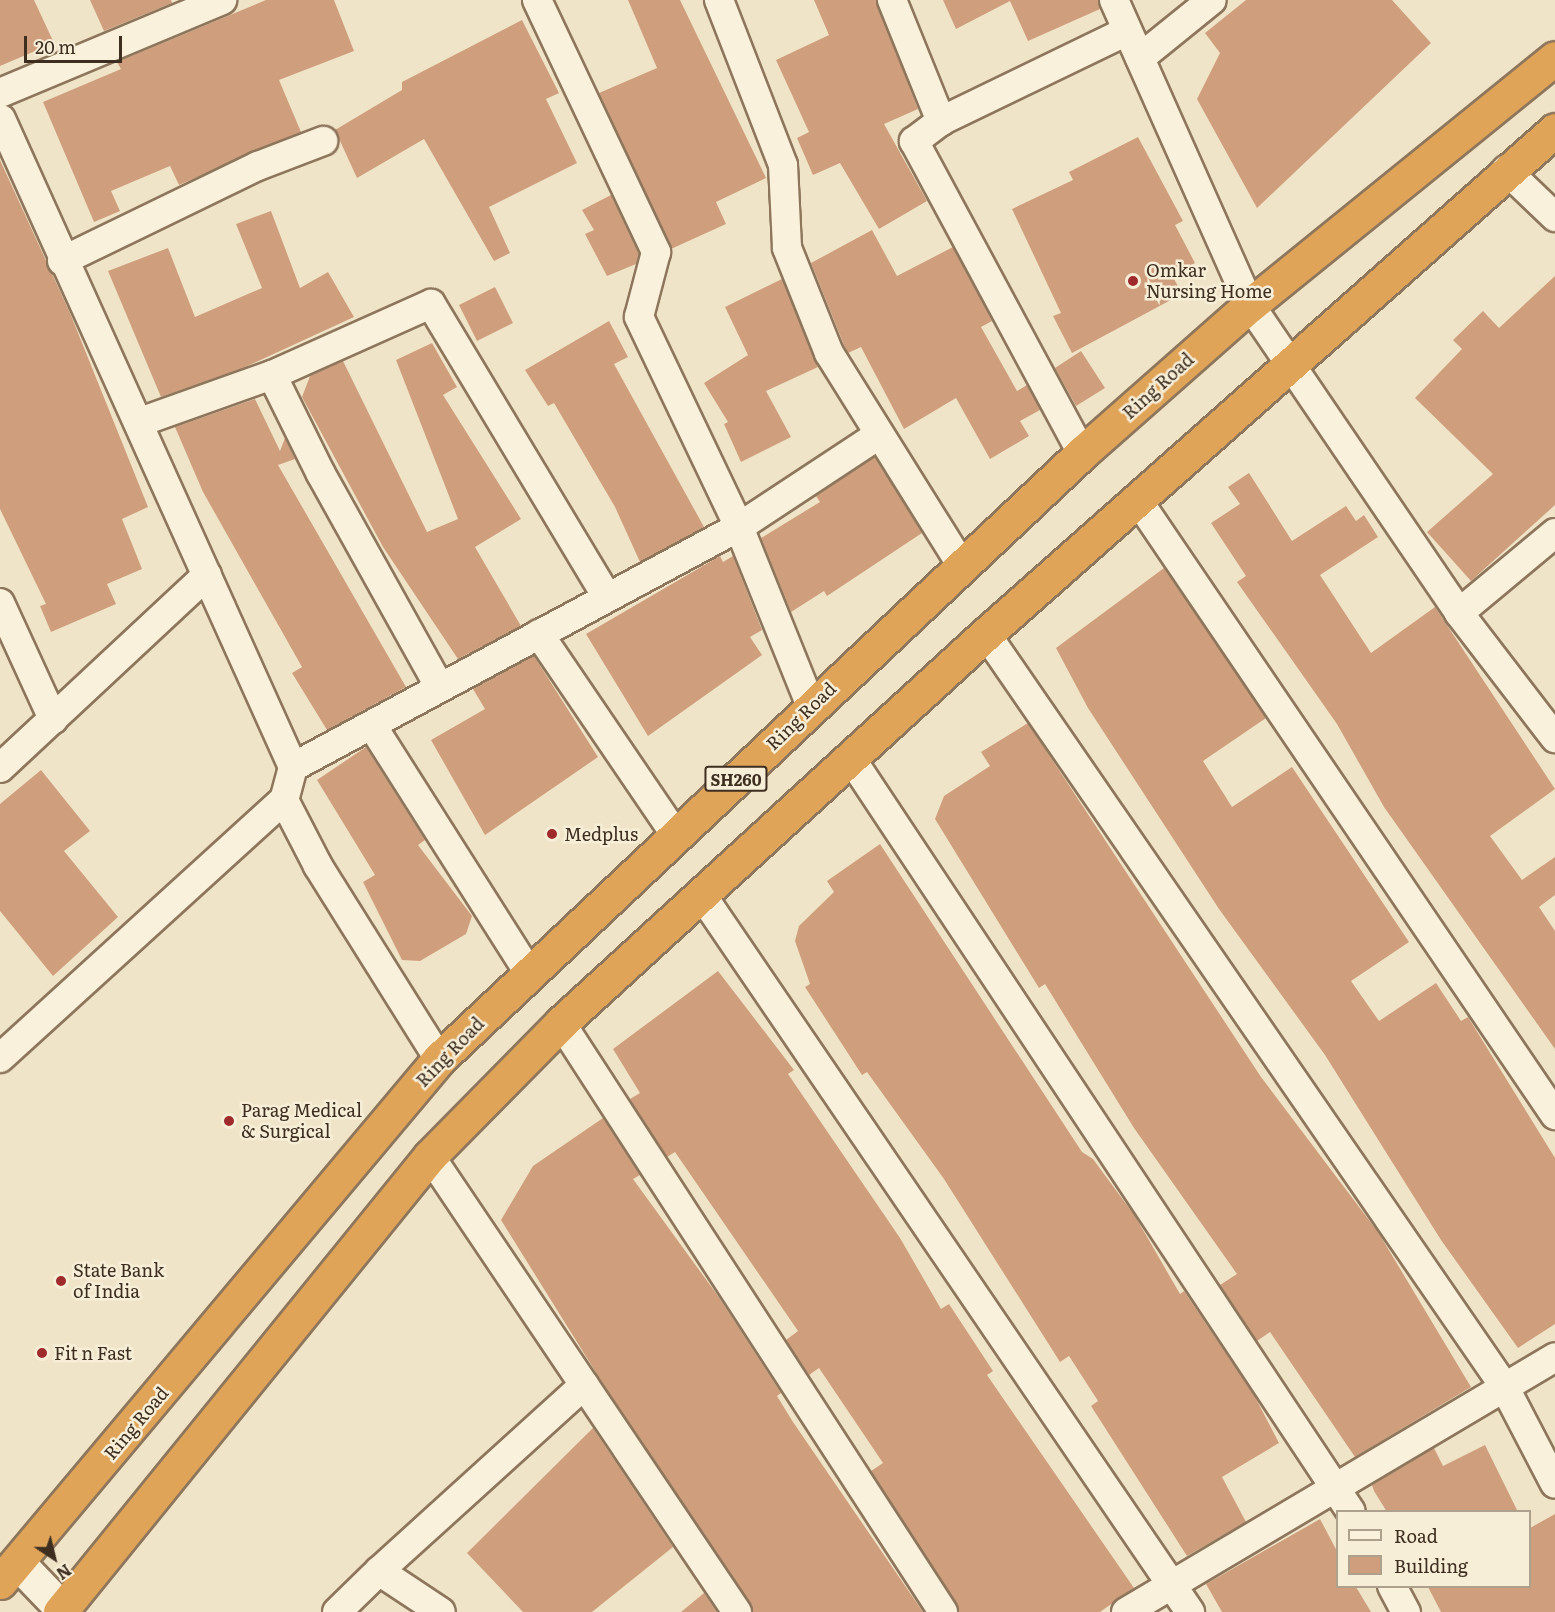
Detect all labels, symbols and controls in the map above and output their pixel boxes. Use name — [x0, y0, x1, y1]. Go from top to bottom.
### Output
scale bar — [27, 24, 124, 62]
text: 20 m — [35, 33, 76, 60]
place label: Omkar Nursing Home — [1146, 260, 1272, 302]
marker: Omkar Nursing Home — [1124, 272, 1142, 290]
street label: Ring Road — [1118, 348, 1198, 424]
street label: Ring Road — [762, 678, 840, 754]
road number: SH260 — [703, 766, 769, 792]
place label: Medplus — [564, 823, 638, 845]
marker: Medplus — [545, 827, 559, 841]
street label: Ring Road — [412, 1013, 488, 1091]
place label: Parag Medical & Surgical — [241, 1100, 362, 1142]
marker: Parag Medical & Surgical — [222, 1114, 236, 1128]
place label: State Bank of India — [73, 1260, 164, 1302]
marker: State Bank of India — [54, 1274, 68, 1288]
place label: Fit n Fast — [54, 1342, 132, 1364]
marker: Fit n Fast — [35, 1346, 49, 1360]
street label: Ring Road — [99, 1382, 173, 1464]
legend — [1336, 1510, 1531, 1588]
text: Road — [1394, 1522, 1438, 1549]
north arrow — [24, 1528, 84, 1588]
text: Building — [1394, 1552, 1468, 1579]
text: N — [52, 1559, 77, 1586]

